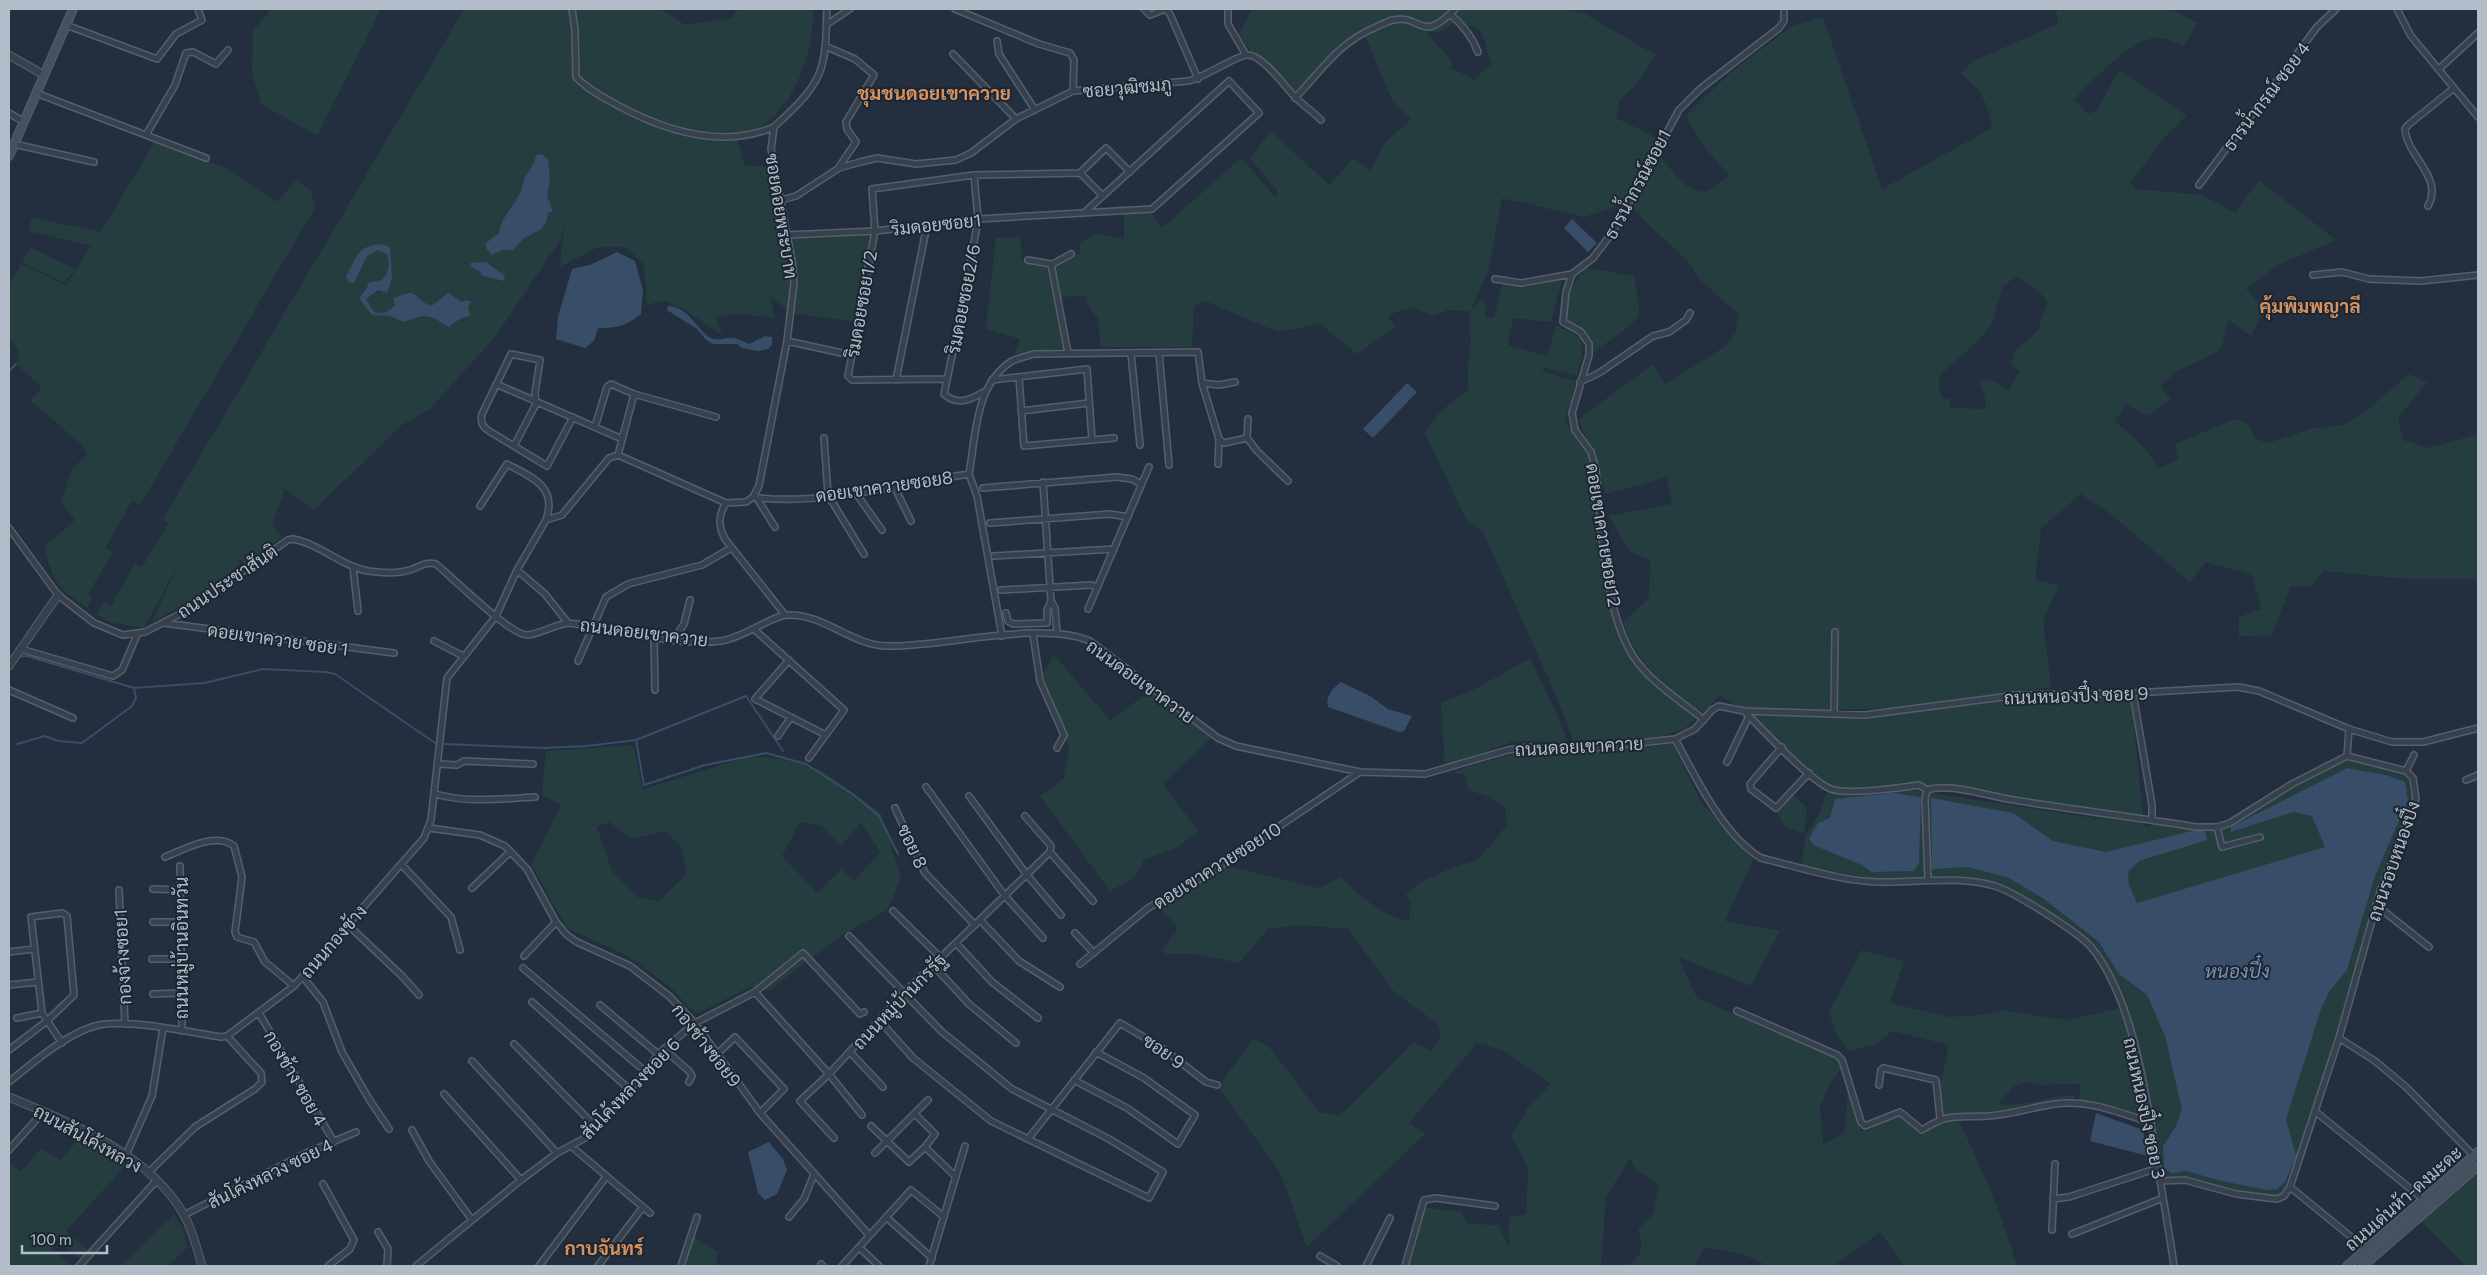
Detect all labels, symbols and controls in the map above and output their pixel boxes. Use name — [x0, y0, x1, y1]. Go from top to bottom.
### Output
street label: ธารน้ำกรณ์ ซอย 4 — [2215, 34, 2314, 155]
street label: ซอยวุฒิชมภู — [1082, 72, 1173, 105]
district label: ชุมชนดอยเขาควาย — [857, 81, 1011, 108]
street label: ธารน้ำกรณ์ซอย1 — [1595, 124, 1675, 243]
street label: ซอยดอยพระบาท — [761, 152, 803, 280]
street label: ริมดอยซอย1 — [888, 208, 982, 240]
street label: ริมดอยซอย2/6 — [941, 242, 984, 357]
street label: ริมดอยซอย1/2 — [840, 248, 881, 361]
district label: คุ้มพิมพญาลี — [2259, 294, 2361, 321]
street label: ดอยเขาควายซอย12 — [1582, 462, 1626, 608]
street label: ดอยเขาควายซอย8 — [814, 465, 954, 507]
street label: ถนนประชาสันติ — [173, 539, 281, 623]
street label: ถนนดอยเขาควาย — [579, 613, 709, 651]
street label: ดอยเขาควาย ซอย 1 — [206, 618, 350, 660]
street label: ถนนดอยเขาควาย — [1082, 634, 1200, 728]
street label: ถนนหนองปึ๋ง ซอย 9 — [2003, 678, 2149, 709]
street label: ถนนดอยเขาควาย — [1514, 732, 1644, 760]
street label: ถนนรอบหนองปึ๋ง — [2358, 797, 2424, 924]
street label: ดอยเขาควายซอย10 — [1149, 817, 1285, 913]
street label: ซอย 8 — [893, 820, 933, 872]
street label: ถนนหมู่บ้านอินทวัน — [170, 877, 195, 1019]
street label: ถนนกองช้าง — [295, 900, 371, 982]
street label: กองจ้างซอย1 — [109, 909, 135, 1005]
street label: ถนนหมู่บ้านกรรัฐ — [848, 948, 953, 1056]
water label: หนองปึ๋ง — [2204, 954, 2270, 982]
street label: กองช้างซอย9 — [668, 999, 746, 1091]
street label: กองช้าง ซอย 4 — [260, 1026, 332, 1130]
street label: ซอย 9 — [1139, 1029, 1189, 1073]
street label: สันโค้งหลวงซอย 6 — [575, 1032, 684, 1144]
street label: ถนนหนองปึ๋ง ซอย 3 — [2119, 1034, 2175, 1181]
street label: ถนนสันโค้งหลวง — [30, 1098, 146, 1177]
street label: สันโค้งหลวง ซอย 4 — [203, 1132, 336, 1213]
street label: ถนนเด่นห้า-ดงมะดะ — [2340, 1141, 2466, 1255]
scale bar — [22, 1222, 108, 1254]
text: 100 m — [30, 1230, 72, 1248]
district label: กาบจันทร์ — [565, 1236, 645, 1259]

